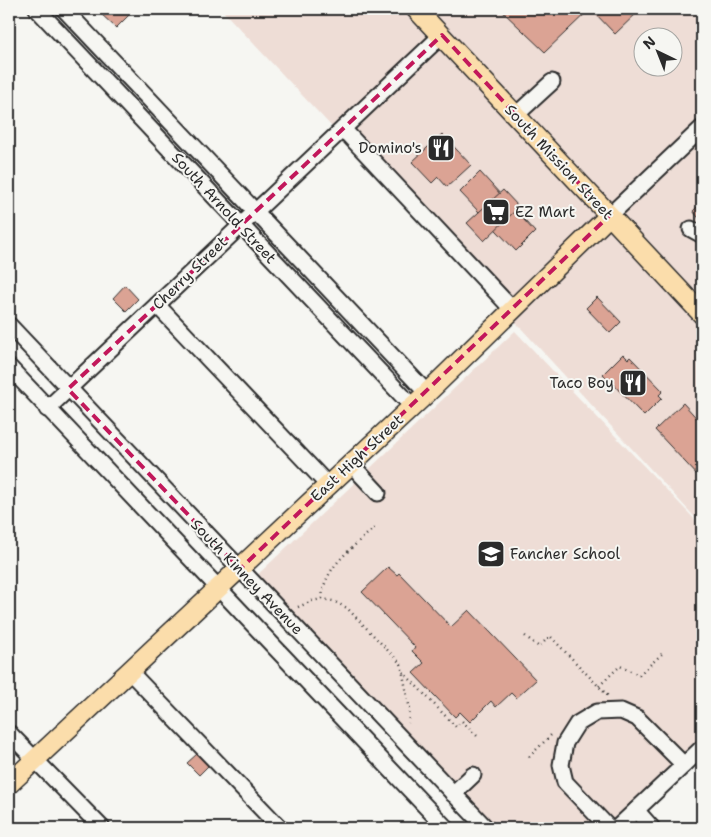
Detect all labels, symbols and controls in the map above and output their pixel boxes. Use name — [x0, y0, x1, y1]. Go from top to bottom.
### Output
north arrow — [634, 28, 684, 78]
text: N — [639, 32, 659, 53]
street label: South Mission Street — [500, 100, 618, 224]
restaurant icon: Domino's — [426, 133, 456, 163]
place label: Domino's — [359, 138, 422, 158]
street label: South Arnold Street — [167, 148, 281, 268]
supermarket icon: EZ Mart — [481, 197, 511, 227]
place label: EZ Mart — [515, 202, 575, 222]
street label: Cherry Street — [148, 232, 232, 314]
restaurant icon: Taco Boy — [618, 368, 648, 398]
place label: Taco Boy — [550, 373, 614, 393]
street label: East High Street — [306, 410, 408, 506]
street label: South Kinney Avenue — [187, 515, 307, 639]
school or university icon: Fancher School — [476, 539, 506, 569]
place label: Fancher School — [510, 544, 621, 564]

